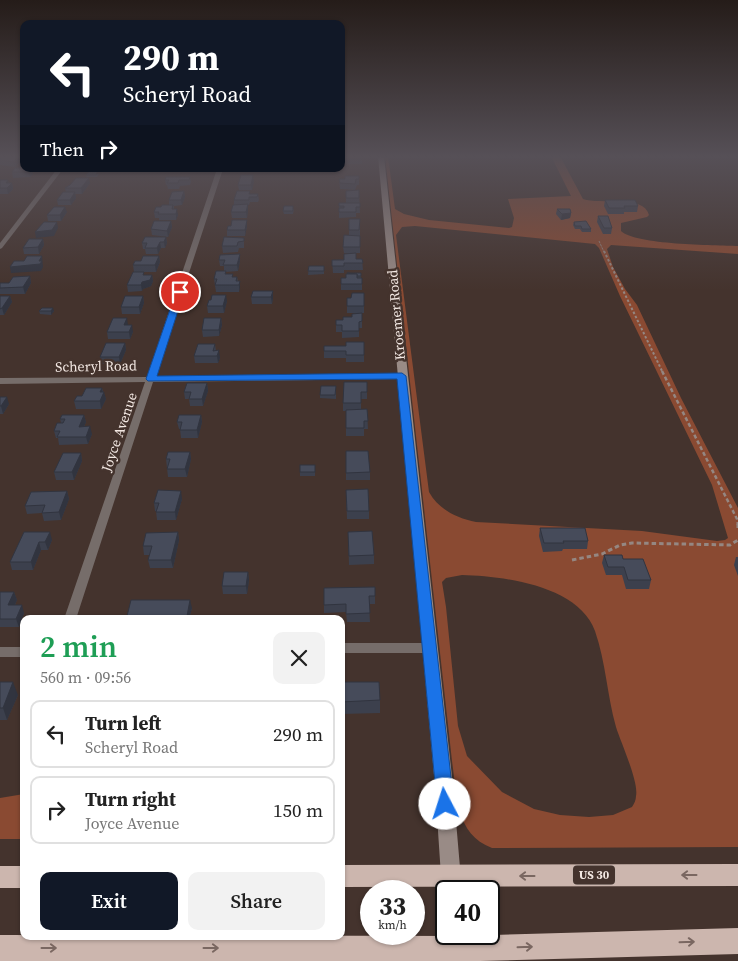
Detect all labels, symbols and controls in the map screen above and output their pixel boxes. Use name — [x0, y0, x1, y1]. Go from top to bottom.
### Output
text: 290 m — [123, 34, 219, 82]
icon: left — [40, 40, 105, 105]
text: Scheryl Road — [123, 79, 251, 109]
icon: right — [94, 135, 122, 163]
text: Then — [40, 136, 84, 162]
street label: Kroemer Road — [382, 269, 410, 361]
pin — [159, 271, 201, 313]
icon: arrive — [166, 278, 194, 306]
street label: Scheryl Road — [55, 355, 137, 377]
street label: Joyce Avenue — [96, 390, 142, 475]
text: 2 min — [40, 626, 117, 667]
button: close — [273, 632, 325, 684]
text: 560 m · 09:56 — [40, 666, 131, 688]
text: Turn left — [85, 710, 161, 736]
icon: left — [42, 720, 70, 748]
text: 290 m — [273, 721, 323, 747]
text: Scheryl Road — [85, 736, 178, 758]
position arrow — [418, 777, 470, 829]
text: Turn right — [85, 786, 176, 812]
icon: right — [42, 796, 70, 824]
text: 150 m — [273, 797, 323, 823]
text: Joyce Avenue — [85, 812, 179, 834]
road number: US 30 — [573, 866, 615, 884]
one-way arrow — [682, 870, 698, 880]
one-way arrow — [519, 871, 536, 881]
button: Exit — [40, 872, 178, 930]
button: Share — [188, 872, 325, 930]
speed limit sign: 40 — [435, 880, 500, 945]
text: 33 — [379, 889, 406, 923]
text: km/h — [378, 917, 407, 933]
one-way arrow — [679, 938, 695, 947]
one-way arrow — [516, 942, 533, 952]
one-way arrow — [40, 943, 56, 953]
one-way arrow — [202, 943, 219, 953]

